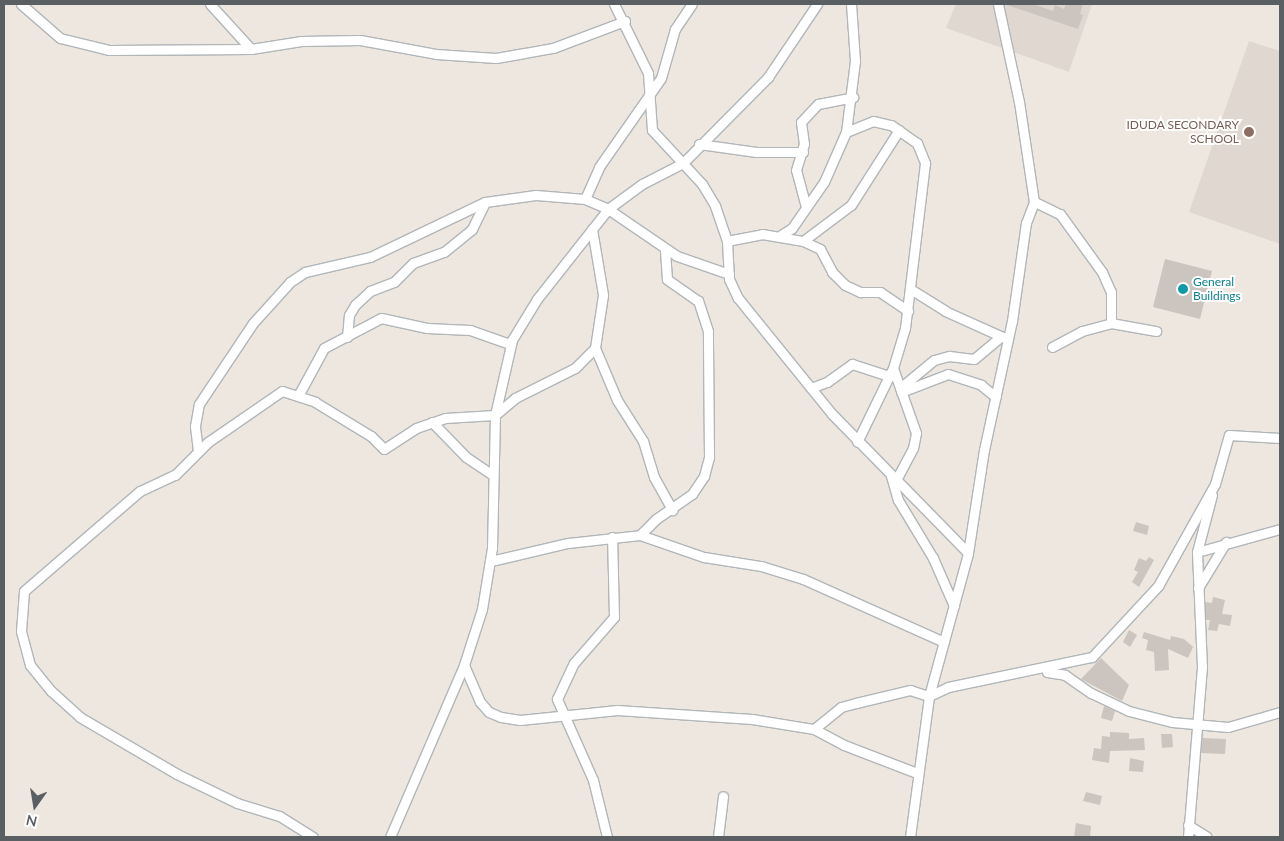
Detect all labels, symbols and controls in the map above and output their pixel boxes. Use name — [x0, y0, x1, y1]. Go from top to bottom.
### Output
place label: IDUDA SECONDARY SCHOOL — [1126, 118, 1239, 146]
marker: IDUDA SECONDARY SCHOOL — [1243, 126, 1255, 138]
place label: General Buildings — [1193, 275, 1241, 303]
marker: General Buildings — [1177, 283, 1189, 295]
north arrow — [10, 781, 60, 831]
text: N — [24, 812, 39, 831]

